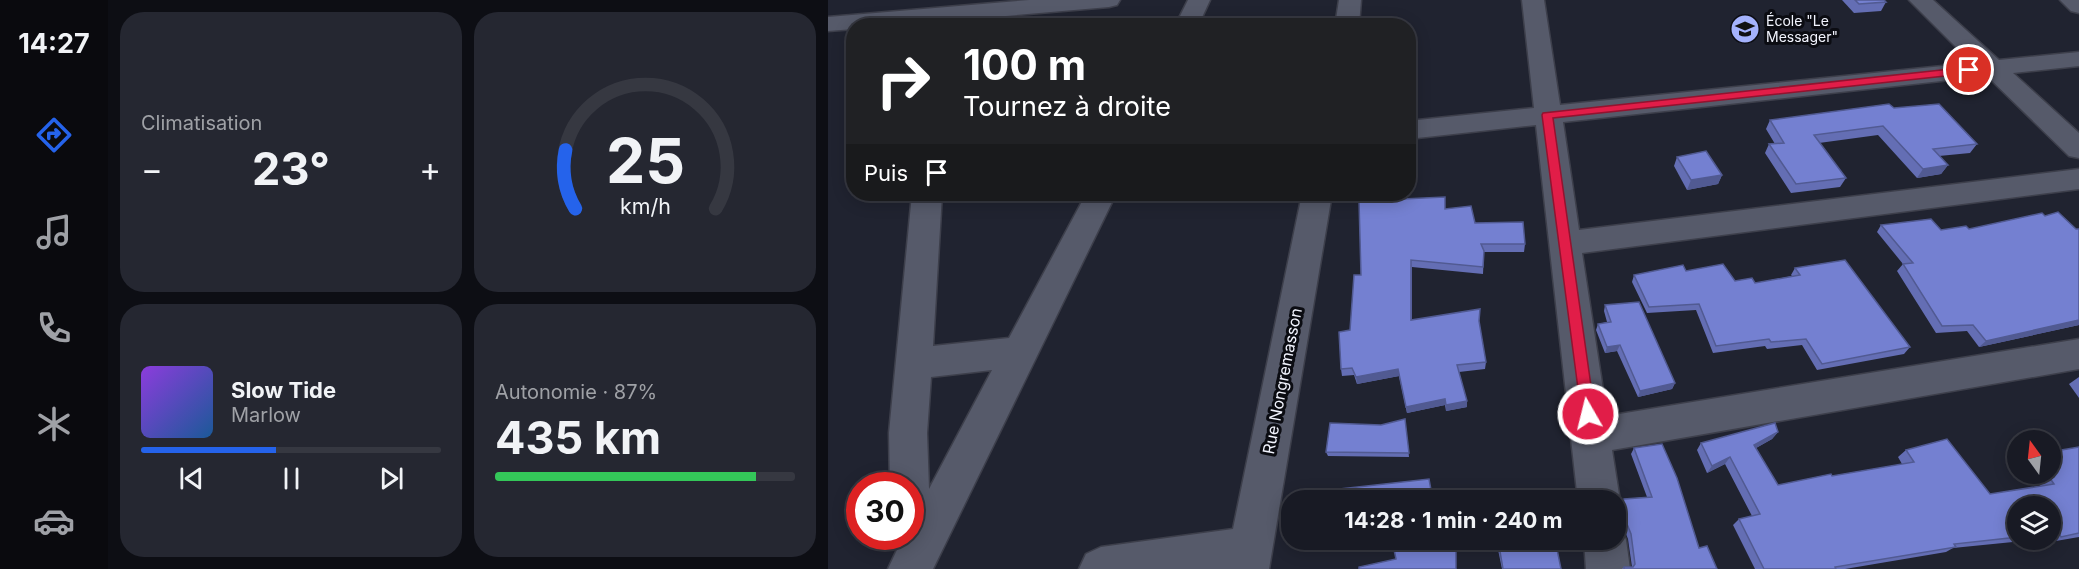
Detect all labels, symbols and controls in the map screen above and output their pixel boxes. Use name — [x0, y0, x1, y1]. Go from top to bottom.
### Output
place label: École "Le Messager" — [1766, 12, 1838, 45]
school or university icon: École "Le Messager" — [1729, 13, 1761, 45]
text: 14:27 — [18, 27, 90, 60]
text: 100 m — [963, 39, 1086, 90]
icon: right — [864, 42, 942, 120]
pin — [1943, 44, 1994, 95]
icon: arrive — [1952, 53, 1985, 86]
text: Tournez à droite — [963, 90, 1171, 123]
text: Climatisation — [141, 111, 262, 135]
icon: directions — [33, 114, 75, 156]
text: 25 — [605, 123, 685, 198]
text: 23° — [252, 141, 330, 196]
text: − — [141, 149, 163, 189]
text: + — [419, 149, 441, 189]
icon: arrive — [920, 156, 953, 189]
text: Puis — [864, 160, 908, 186]
text: km/h — [620, 193, 670, 219]
icon: music — [33, 211, 75, 253]
street label: Rue Nongremasson — [1258, 306, 1306, 456]
icon: phone — [33, 307, 75, 349]
text: Slow Tide — [231, 377, 336, 403]
text: Autonomie · 87% — [495, 380, 657, 404]
position arrow — [1556, 382, 1620, 446]
icon: climate — [33, 403, 75, 445]
text: Marlow — [231, 403, 301, 427]
text: 435 km — [495, 410, 661, 465]
north arrow — [2007, 430, 2061, 484]
map controls — [2007, 430, 2061, 550]
icon: previous — [175, 462, 208, 495]
icon: pause — [275, 462, 308, 495]
icon: next — [375, 462, 408, 495]
speed limit sign: 30 — [846, 472, 924, 550]
button: layers — [2007, 496, 2061, 550]
icon: car — [33, 500, 75, 542]
text: 14:28 · 1 min · 240 m — [1344, 507, 1563, 533]

